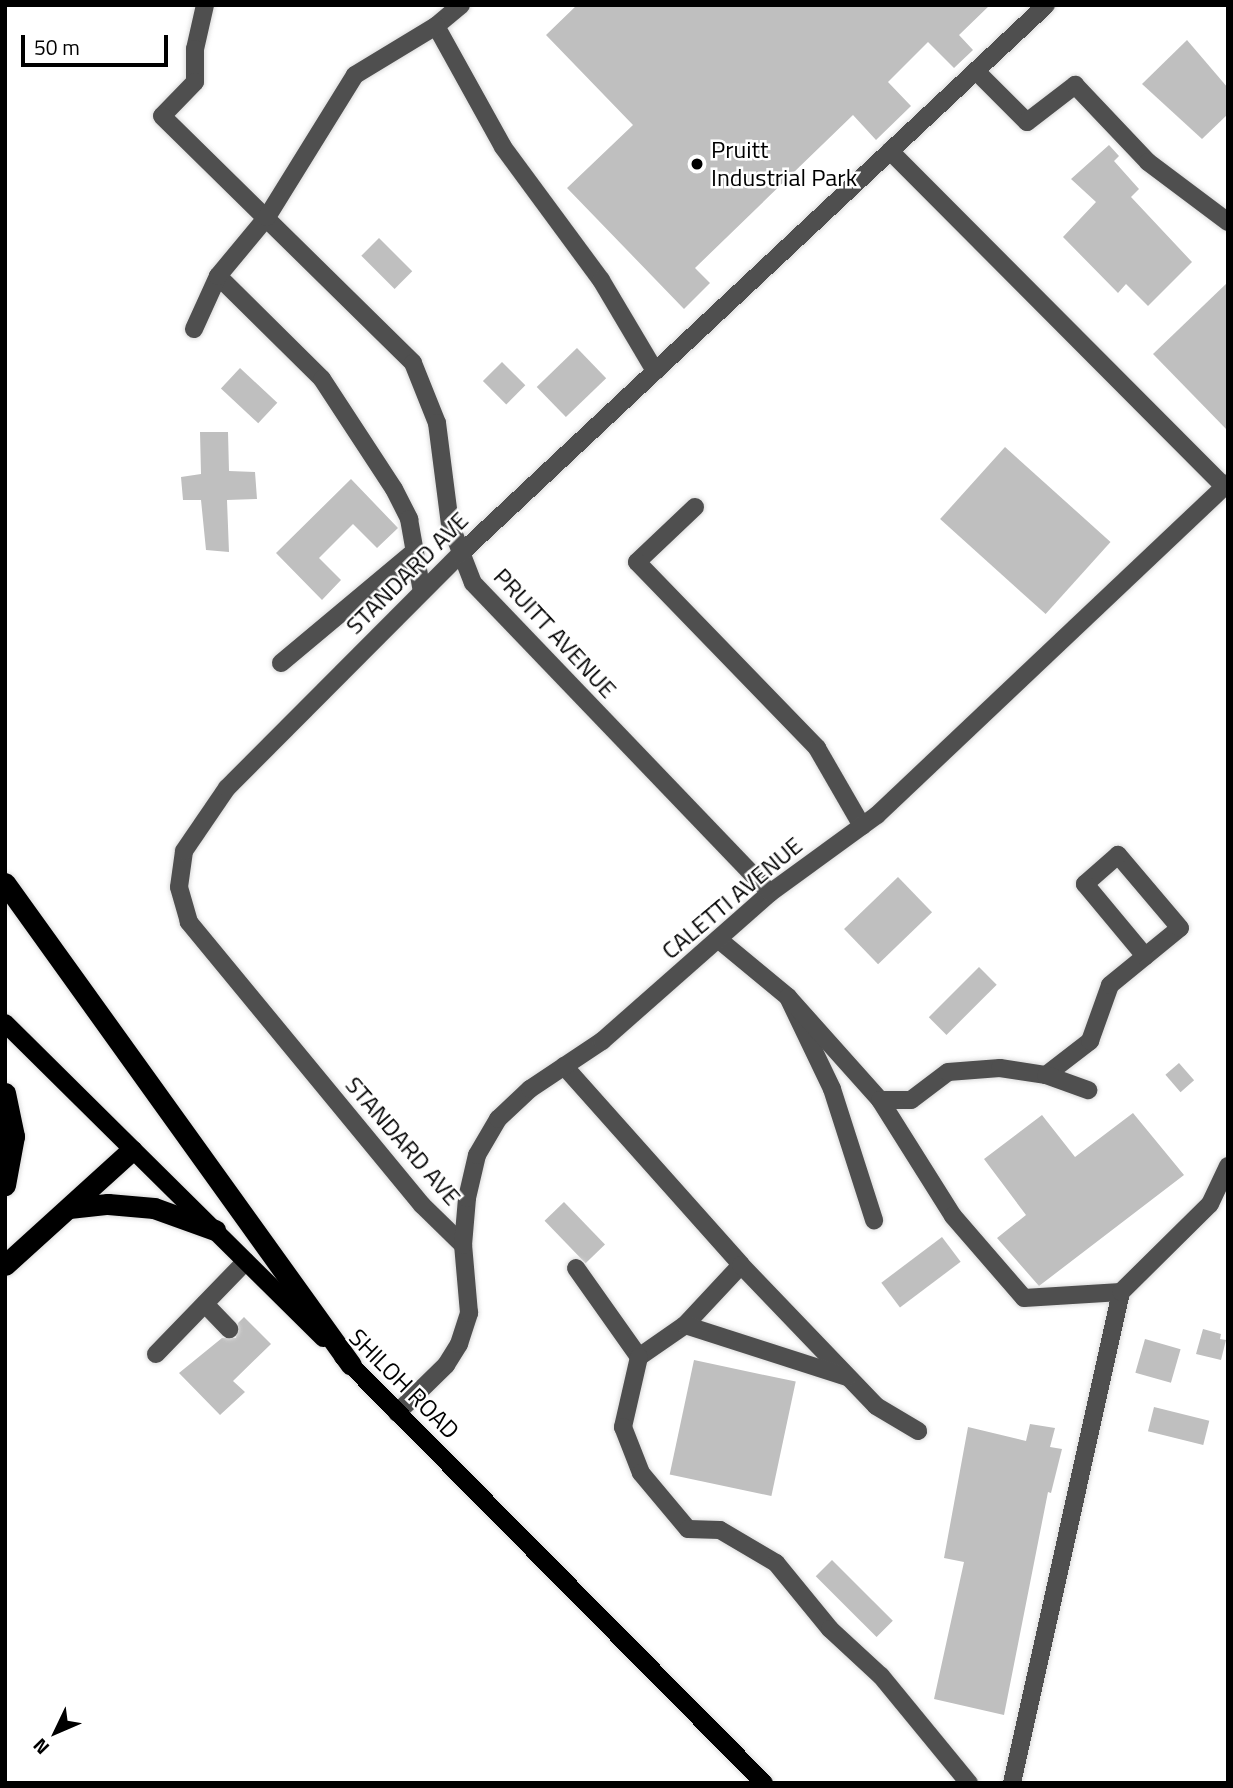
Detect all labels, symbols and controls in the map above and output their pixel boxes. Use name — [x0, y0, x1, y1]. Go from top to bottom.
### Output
scale bar — [24, 21, 172, 65]
text: 50 m — [34, 31, 80, 63]
place label: Pruitt Industrial Park — [711, 136, 857, 192]
marker: Pruitt Industrial Park — [689, 156, 705, 172]
street label: STANDARD AVE — [340, 506, 474, 640]
street label: PRUITT AVENUE — [488, 562, 622, 704]
street label: CALETTI AVENUE — [656, 831, 808, 965]
street label: STANDARD AVE — [339, 1071, 467, 1211]
street label: SHILOH ROAD — [343, 1323, 465, 1445]
north arrow — [21, 1697, 91, 1767]
text: N — [26, 1732, 56, 1762]

